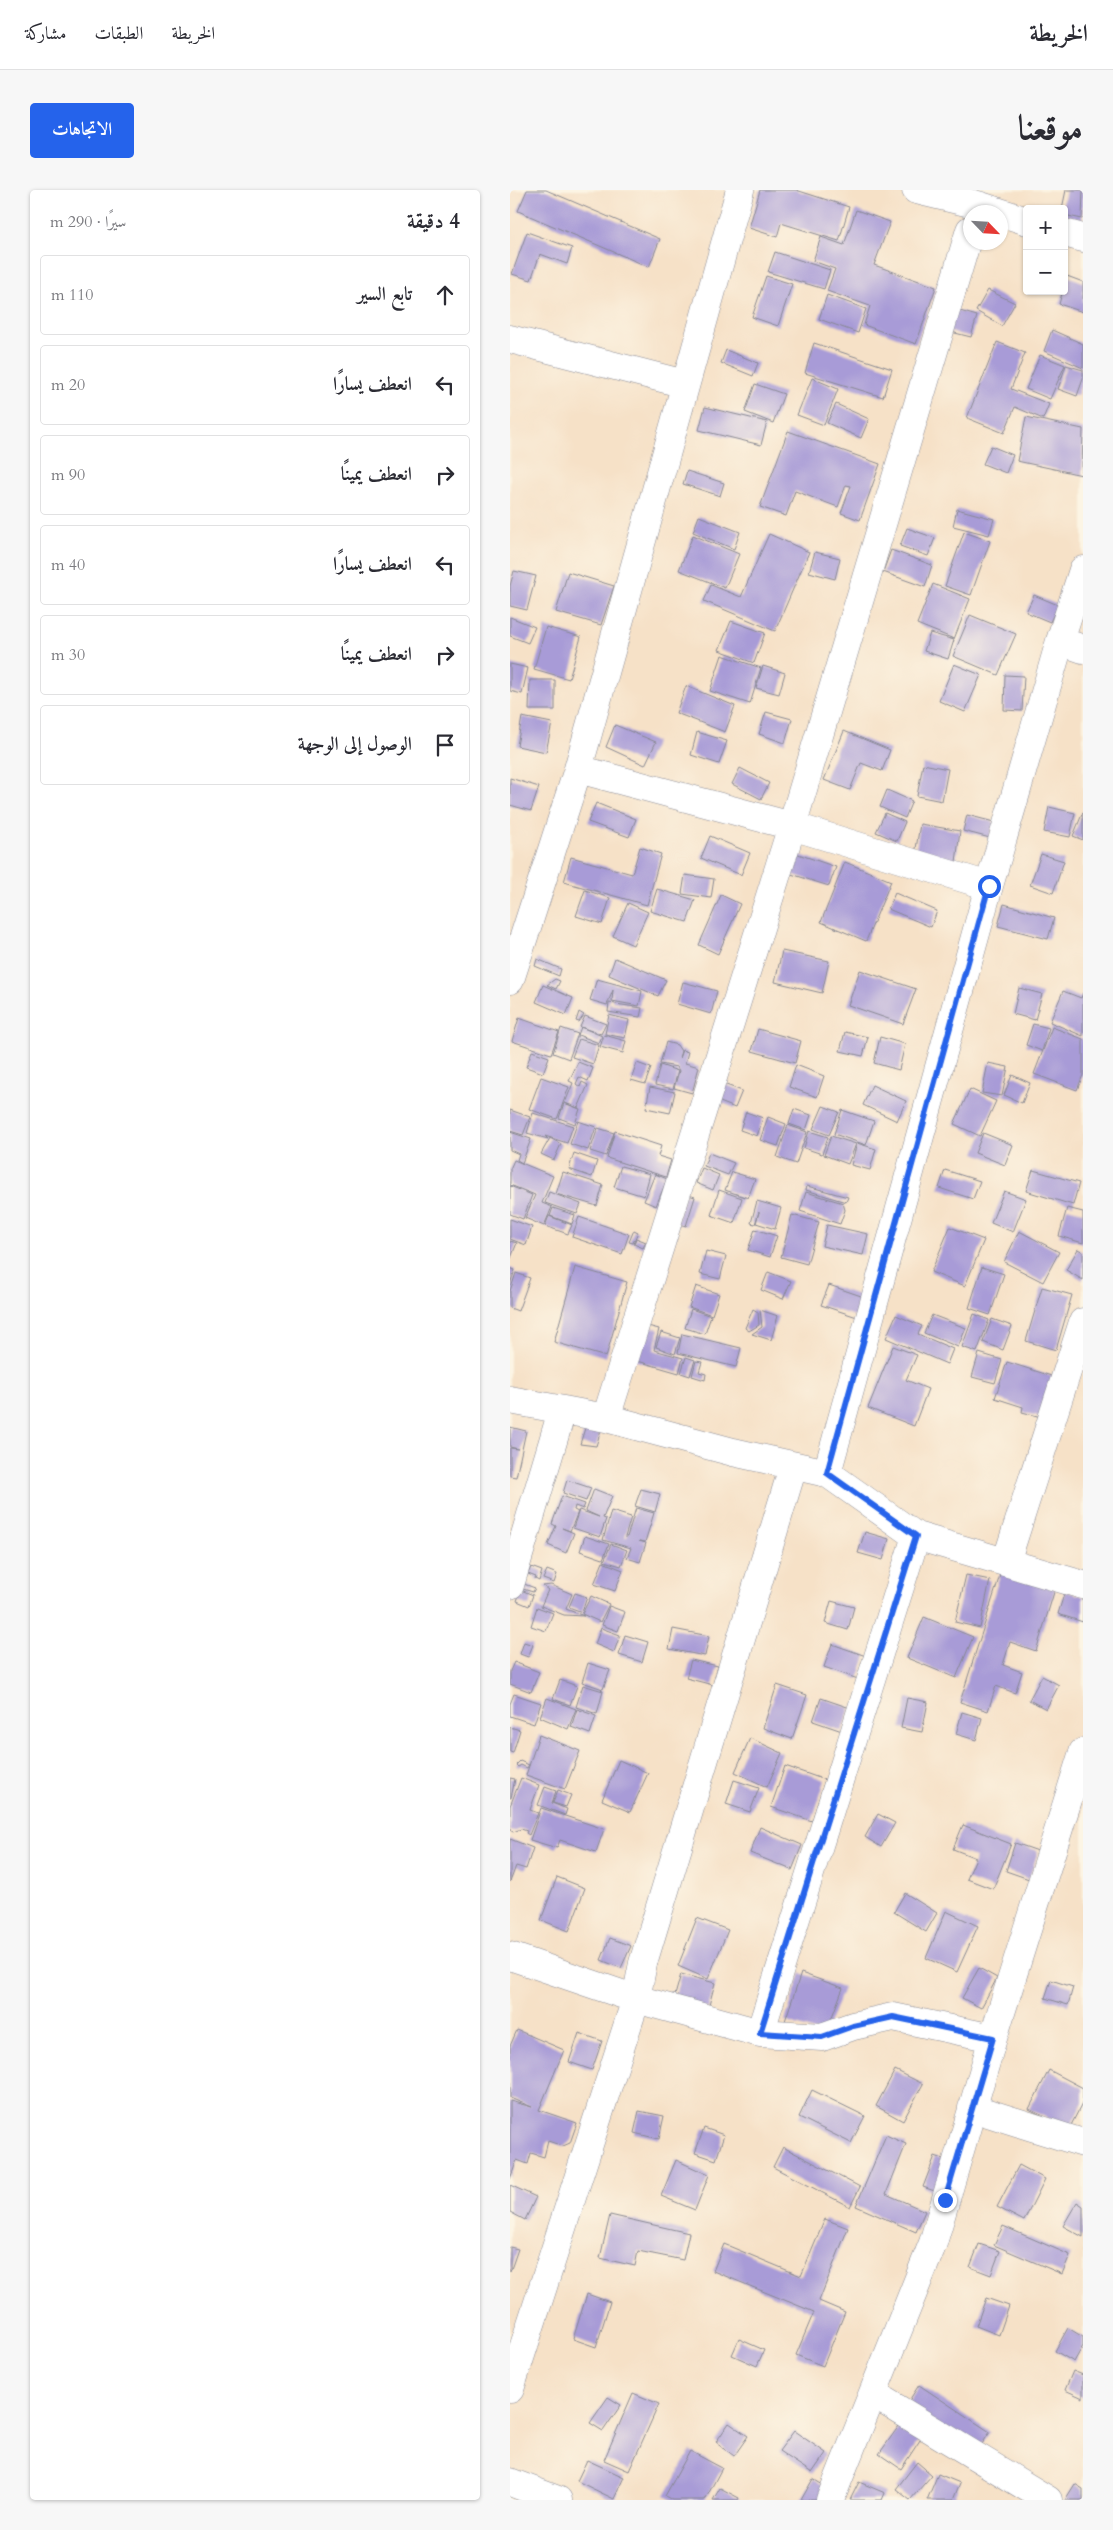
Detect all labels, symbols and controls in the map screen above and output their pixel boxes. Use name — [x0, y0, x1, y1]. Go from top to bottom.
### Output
text: الخريطة — [1030, 17, 1088, 50]
text: مشاركة — [25, 21, 66, 46]
text: الطبقات — [94, 21, 143, 46]
text: الخريطة — [171, 21, 215, 46]
button: الاتجاهات — [30, 103, 134, 158]
text: موقعنا — [1018, 104, 1083, 152]
north arrow — [963, 205, 1008, 250]
map controls — [1023, 205, 1068, 295]
button: + — [1023, 205, 1068, 250]
text: 4 دقيقة — [407, 207, 460, 236]
text: سيرًا · 290 m — [50, 211, 126, 233]
button: − — [1023, 250, 1068, 295]
text: تابع السير — [357, 281, 412, 307]
icon: ahead — [431, 281, 459, 309]
text: 110 m — [51, 284, 93, 306]
text: انعطف يسارًا — [333, 371, 412, 397]
icon: left — [431, 371, 459, 399]
text: 20 m — [51, 374, 85, 396]
text: انعطف يمينًا — [341, 461, 412, 487]
icon: right — [431, 461, 459, 489]
text: 90 m — [51, 464, 85, 486]
text: انعطف يسارًا — [333, 551, 412, 577]
icon: left — [431, 551, 459, 579]
text: 40 m — [51, 554, 85, 576]
text: انعطف يمينًا — [341, 641, 412, 667]
icon: right — [431, 641, 459, 669]
text: 30 m — [51, 644, 85, 666]
text: الوصول إلى الوجهة — [298, 731, 412, 757]
icon: arrive — [431, 731, 459, 759]
route start — [978, 875, 1001, 898]
route end — [934, 2189, 957, 2212]

